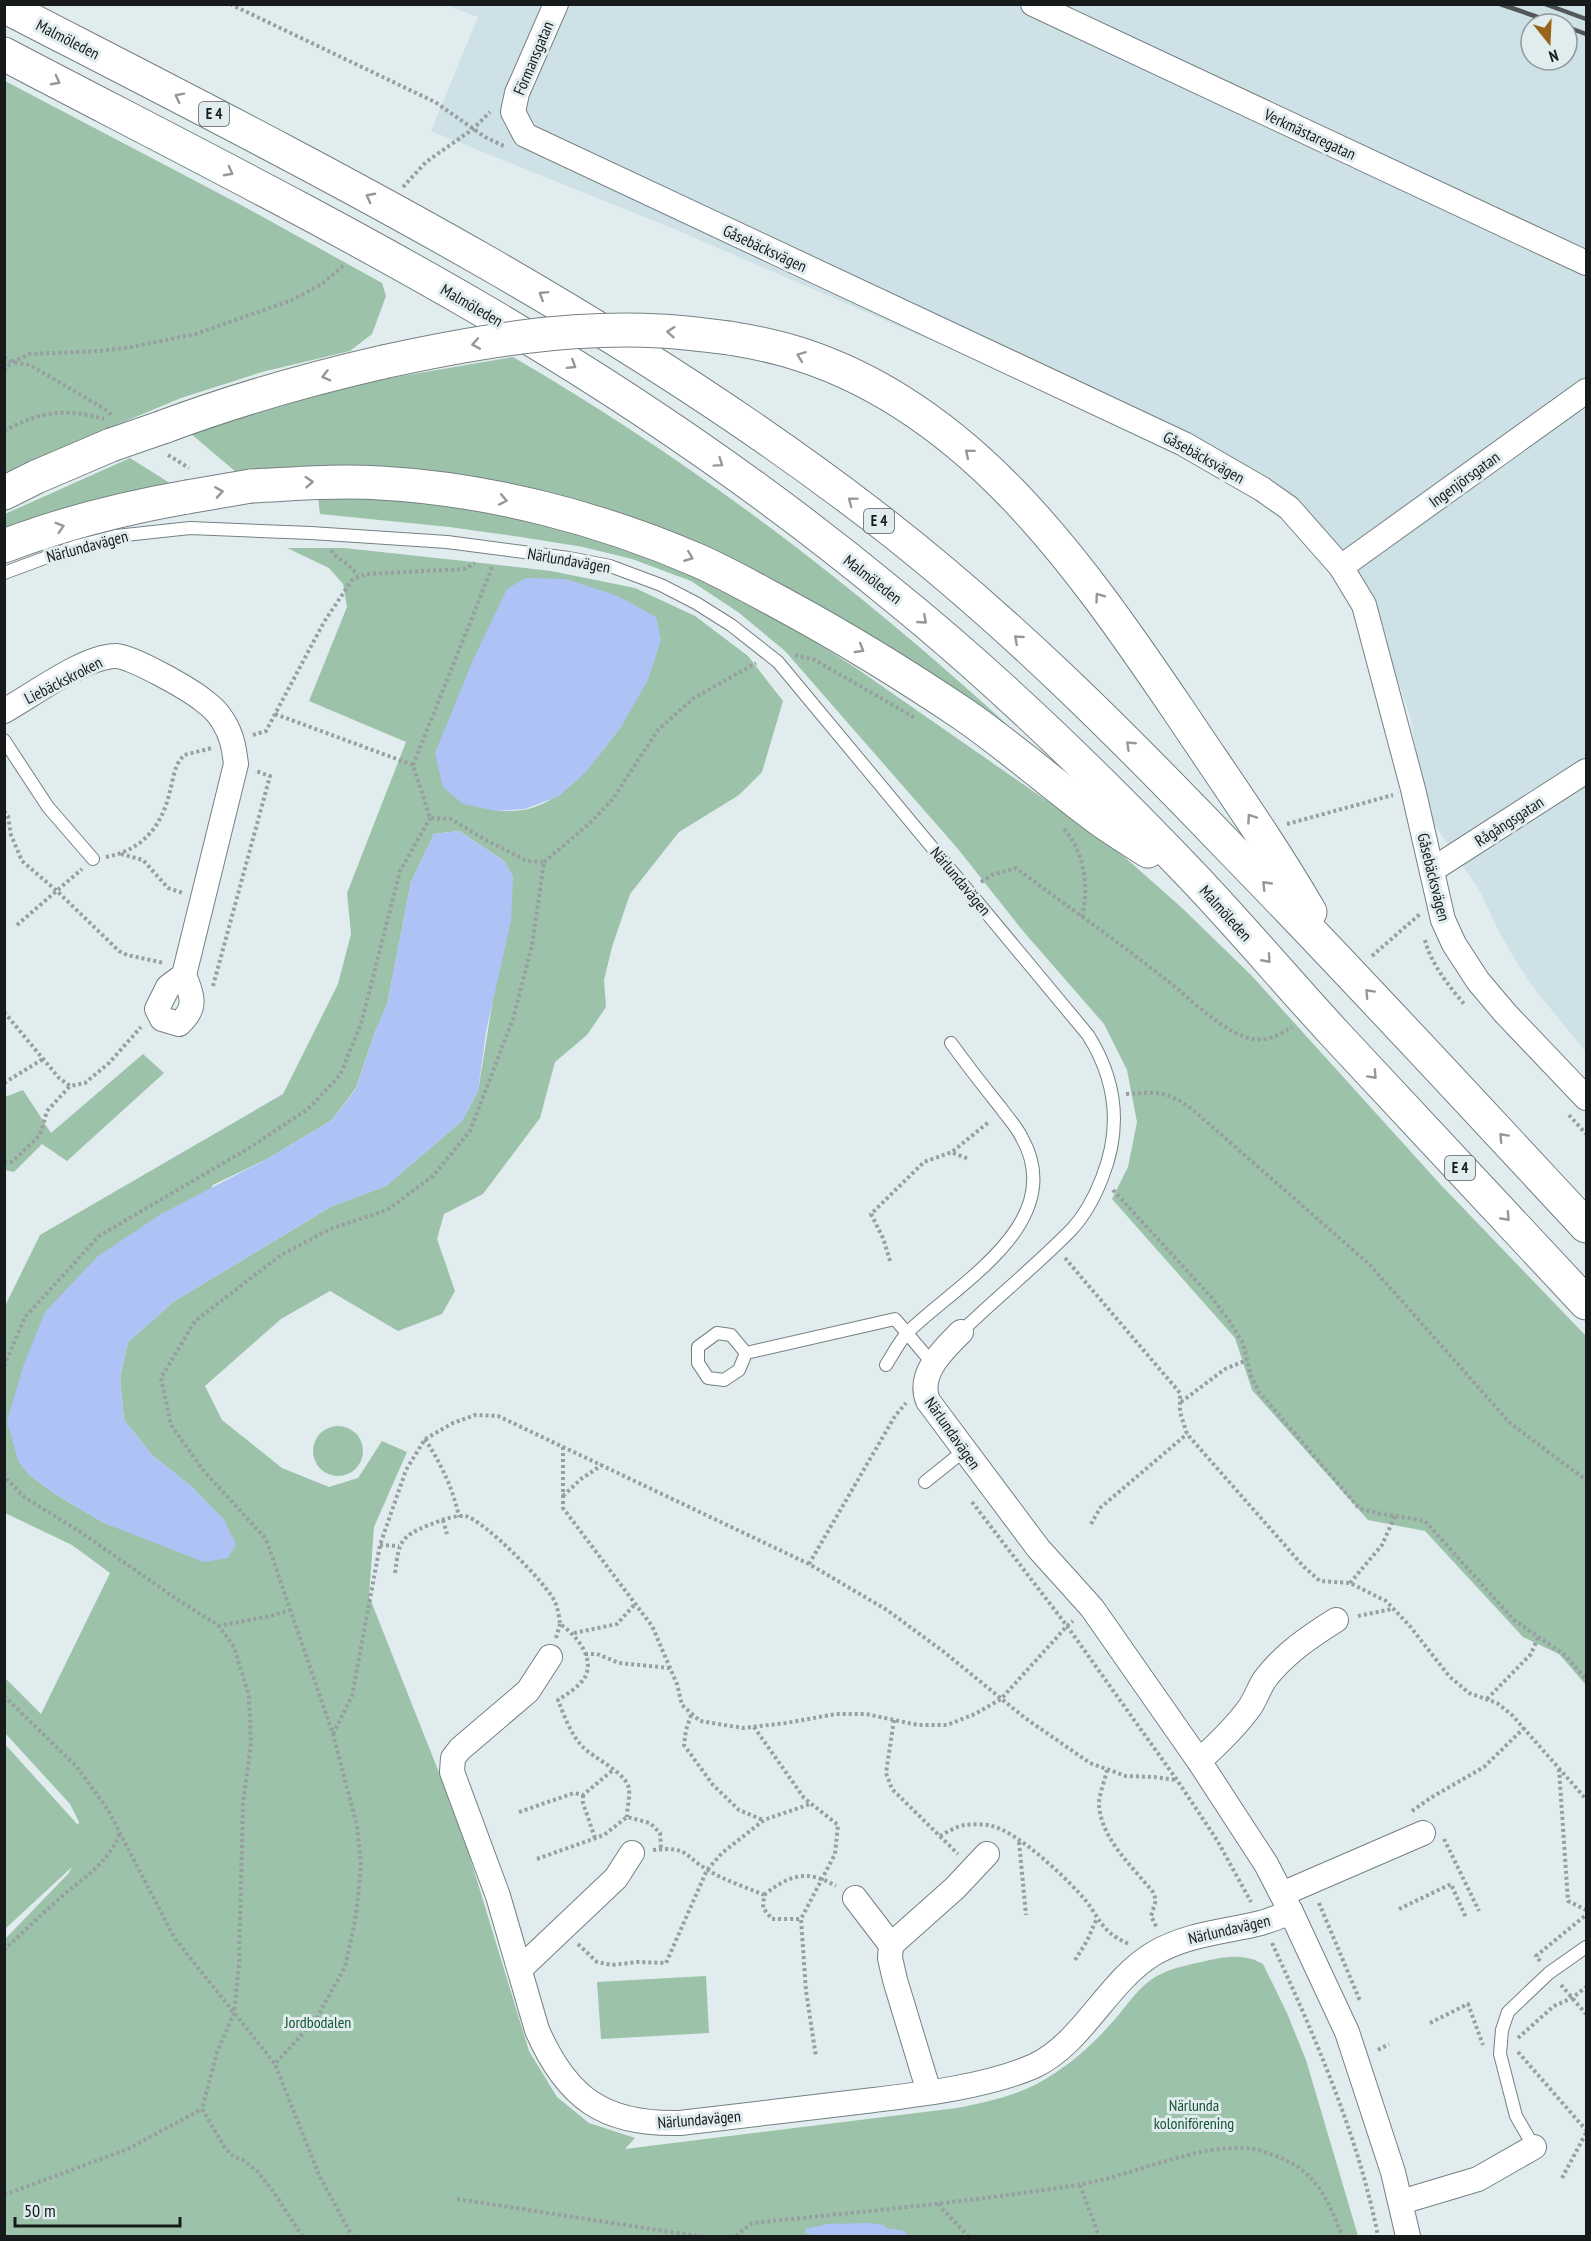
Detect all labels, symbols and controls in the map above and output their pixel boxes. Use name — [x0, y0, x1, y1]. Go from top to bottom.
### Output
north arrow — [1519, 12, 1579, 72]
street label: Malmöleden — [33, 15, 103, 63]
street label: Förmansgatan — [508, 18, 558, 98]
text: N — [1546, 45, 1561, 67]
one-way arrow — [50, 74, 60, 85]
one-way arrow — [174, 92, 185, 104]
road number: E 4 — [199, 102, 229, 126]
street label: Verkmästaregatan — [1260, 104, 1359, 164]
one-way arrow — [222, 165, 233, 176]
one-way arrow — [366, 193, 376, 204]
street label: Gåsebäcksvägen — [720, 220, 810, 276]
street label: Malmöleden — [437, 279, 507, 331]
one-way arrow — [539, 291, 549, 303]
one-way arrow — [666, 326, 675, 339]
one-way arrow — [472, 338, 481, 350]
one-way arrow — [797, 350, 807, 363]
one-way arrow — [566, 358, 576, 370]
one-way arrow — [322, 369, 332, 382]
street label: Gåsebäcksvägen — [1160, 426, 1248, 488]
street label: Ingenjörsgatan — [1425, 447, 1503, 511]
one-way arrow — [965, 450, 976, 461]
one-way arrow — [713, 456, 724, 467]
one-way arrow — [304, 476, 313, 489]
one-way arrow — [214, 486, 223, 498]
one-way arrow — [497, 493, 507, 506]
one-way arrow — [848, 497, 859, 508]
road number: E 4 — [864, 509, 894, 533]
one-way arrow — [54, 522, 65, 534]
street label: Närlundavägen — [44, 526, 130, 566]
street label: Närlundavägen — [526, 543, 612, 577]
one-way arrow — [682, 550, 693, 562]
street label: Malmöleden — [840, 550, 906, 608]
one-way arrow — [1095, 593, 1106, 604]
one-way arrow — [916, 613, 927, 624]
one-way arrow — [1014, 635, 1025, 646]
one-way arrow — [854, 642, 864, 653]
street label: Liebäckskroken — [21, 652, 105, 708]
one-way arrow — [1127, 741, 1137, 752]
street label: Rågångsgatan — [1471, 791, 1547, 851]
one-way arrow — [1247, 814, 1258, 825]
street label: Gåsebäcksvägen — [1413, 831, 1455, 923]
street label: Närlundavägen — [926, 843, 996, 919]
street label: Malmöleden — [1196, 881, 1256, 945]
one-way arrow — [1263, 881, 1274, 892]
one-way arrow — [1260, 952, 1271, 963]
one-way arrow — [1365, 989, 1376, 1000]
one-way arrow — [1366, 1068, 1377, 1079]
one-way arrow — [1500, 1133, 1511, 1144]
road number: E 4 — [1445, 1156, 1475, 1180]
one-way arrow — [1499, 1211, 1510, 1221]
street label: Närlundavägen — [921, 1393, 985, 1473]
street label: Närlundavägen — [1186, 1910, 1272, 1948]
park label: Jordbodalen — [284, 2012, 351, 2032]
park label: Närlunda koloniförening — [1154, 2095, 1234, 2133]
street label: Närlundavägen — [656, 2105, 742, 2133]
scale bar — [15, 2190, 180, 2228]
text: 50 m — [24, 2199, 56, 2222]

